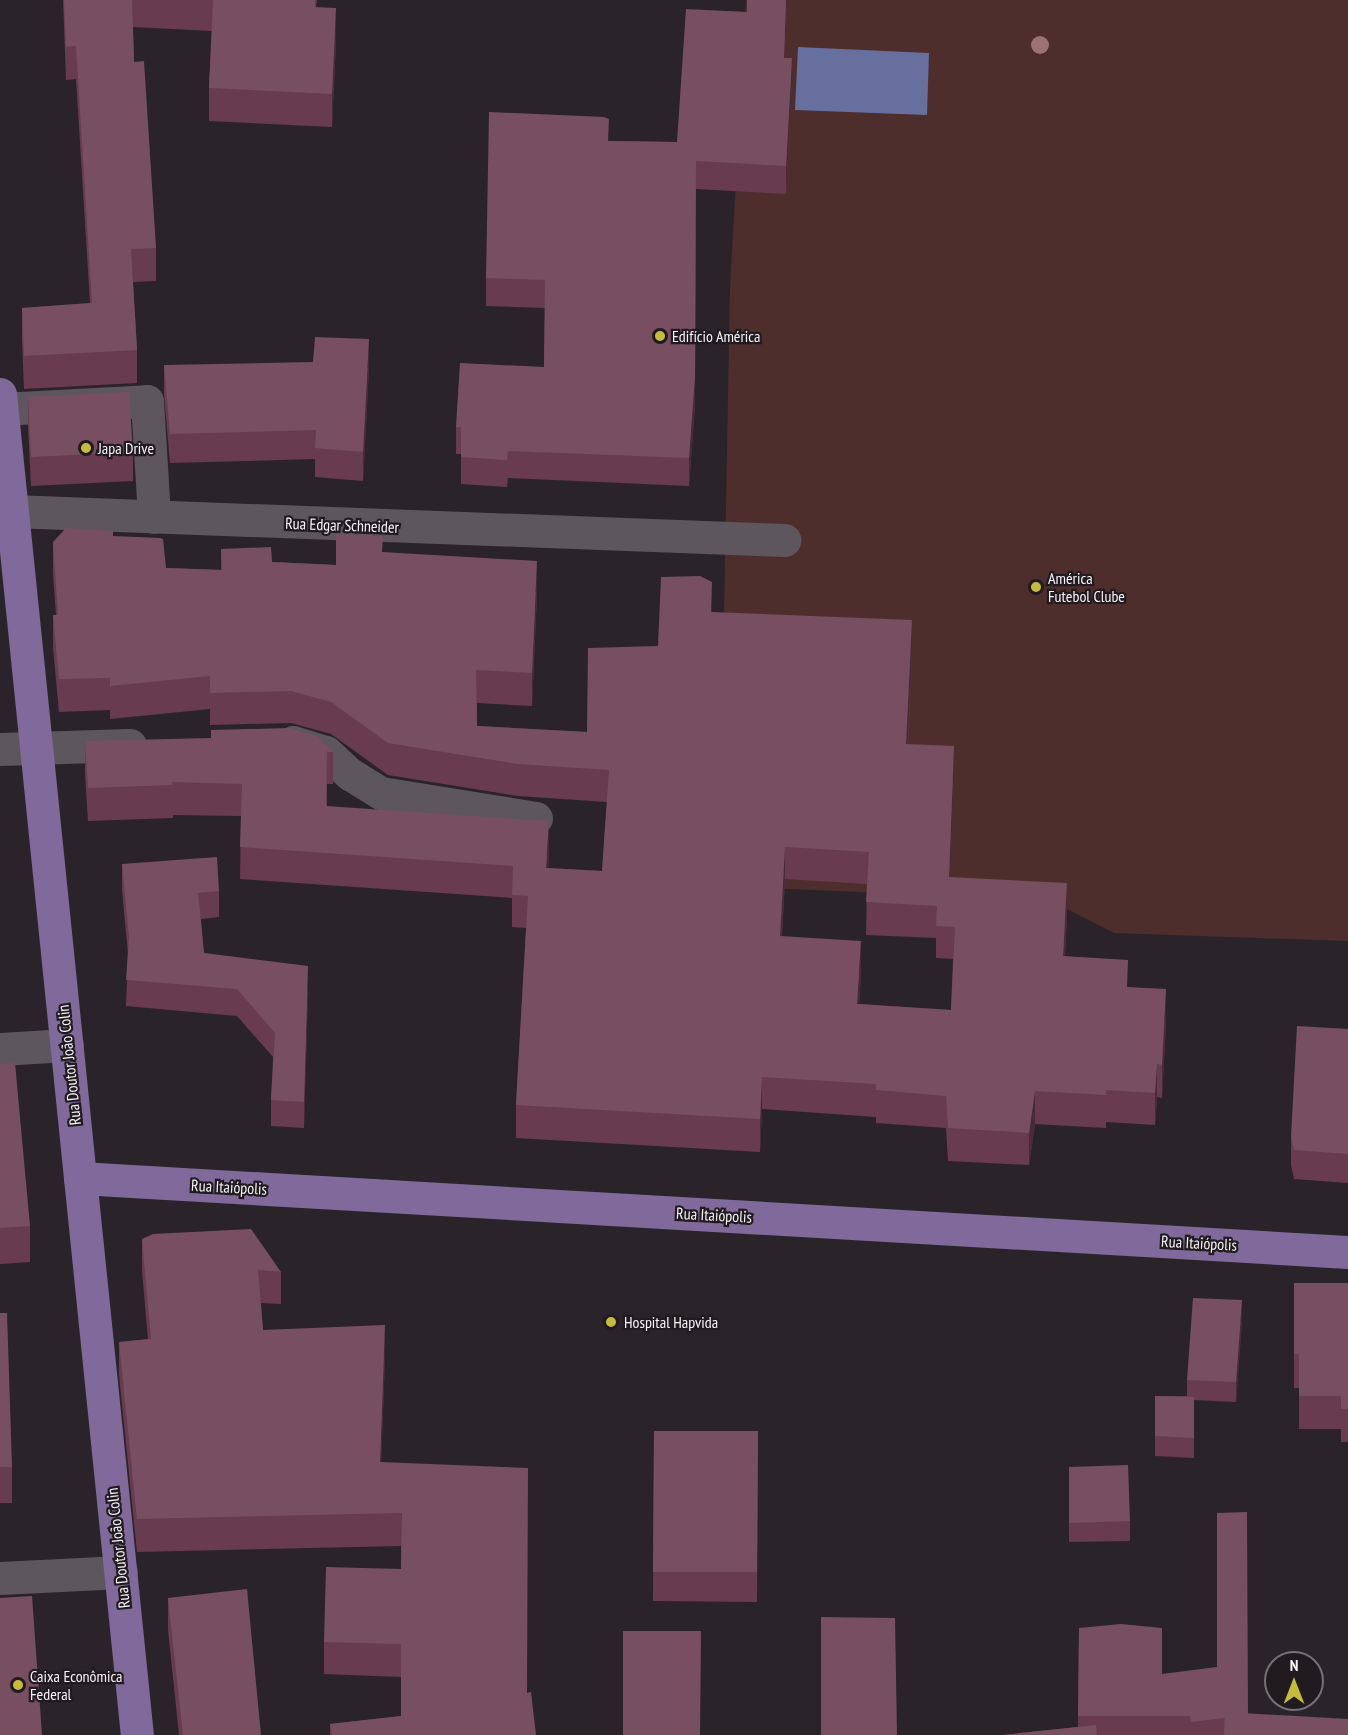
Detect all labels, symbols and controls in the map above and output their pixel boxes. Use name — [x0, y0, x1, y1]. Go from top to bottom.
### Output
place label: Edifício América — [672, 326, 761, 346]
marker: Edifício América — [653, 329, 667, 343]
place label: Japa Drive — [98, 438, 154, 458]
marker: Japa Drive — [79, 441, 93, 455]
street label: Rua Edgar Schneider — [285, 513, 399, 537]
place label: América Futebol Clube — [1048, 568, 1125, 606]
marker: América Futebol Clube — [1029, 580, 1043, 594]
street label: Rua Doutor João Colin — [53, 1004, 85, 1126]
street label: Rua Itaiópolis — [191, 1175, 267, 1199]
street label: Rua Itaiópolis — [676, 1203, 752, 1227]
street label: Rua Itaiópolis — [1161, 1231, 1237, 1255]
place label: Hospital Hapvida — [624, 1312, 718, 1332]
marker: Hospital Hapvida — [602, 1313, 620, 1331]
street label: Rua Doutor João Colin — [102, 1487, 134, 1609]
north arrow — [1264, 1651, 1324, 1711]
text: N — [1290, 1655, 1298, 1675]
place label: Caixa Econômica Federal — [30, 1666, 122, 1704]
marker: Caixa Econômica Federal — [11, 1678, 25, 1692]

